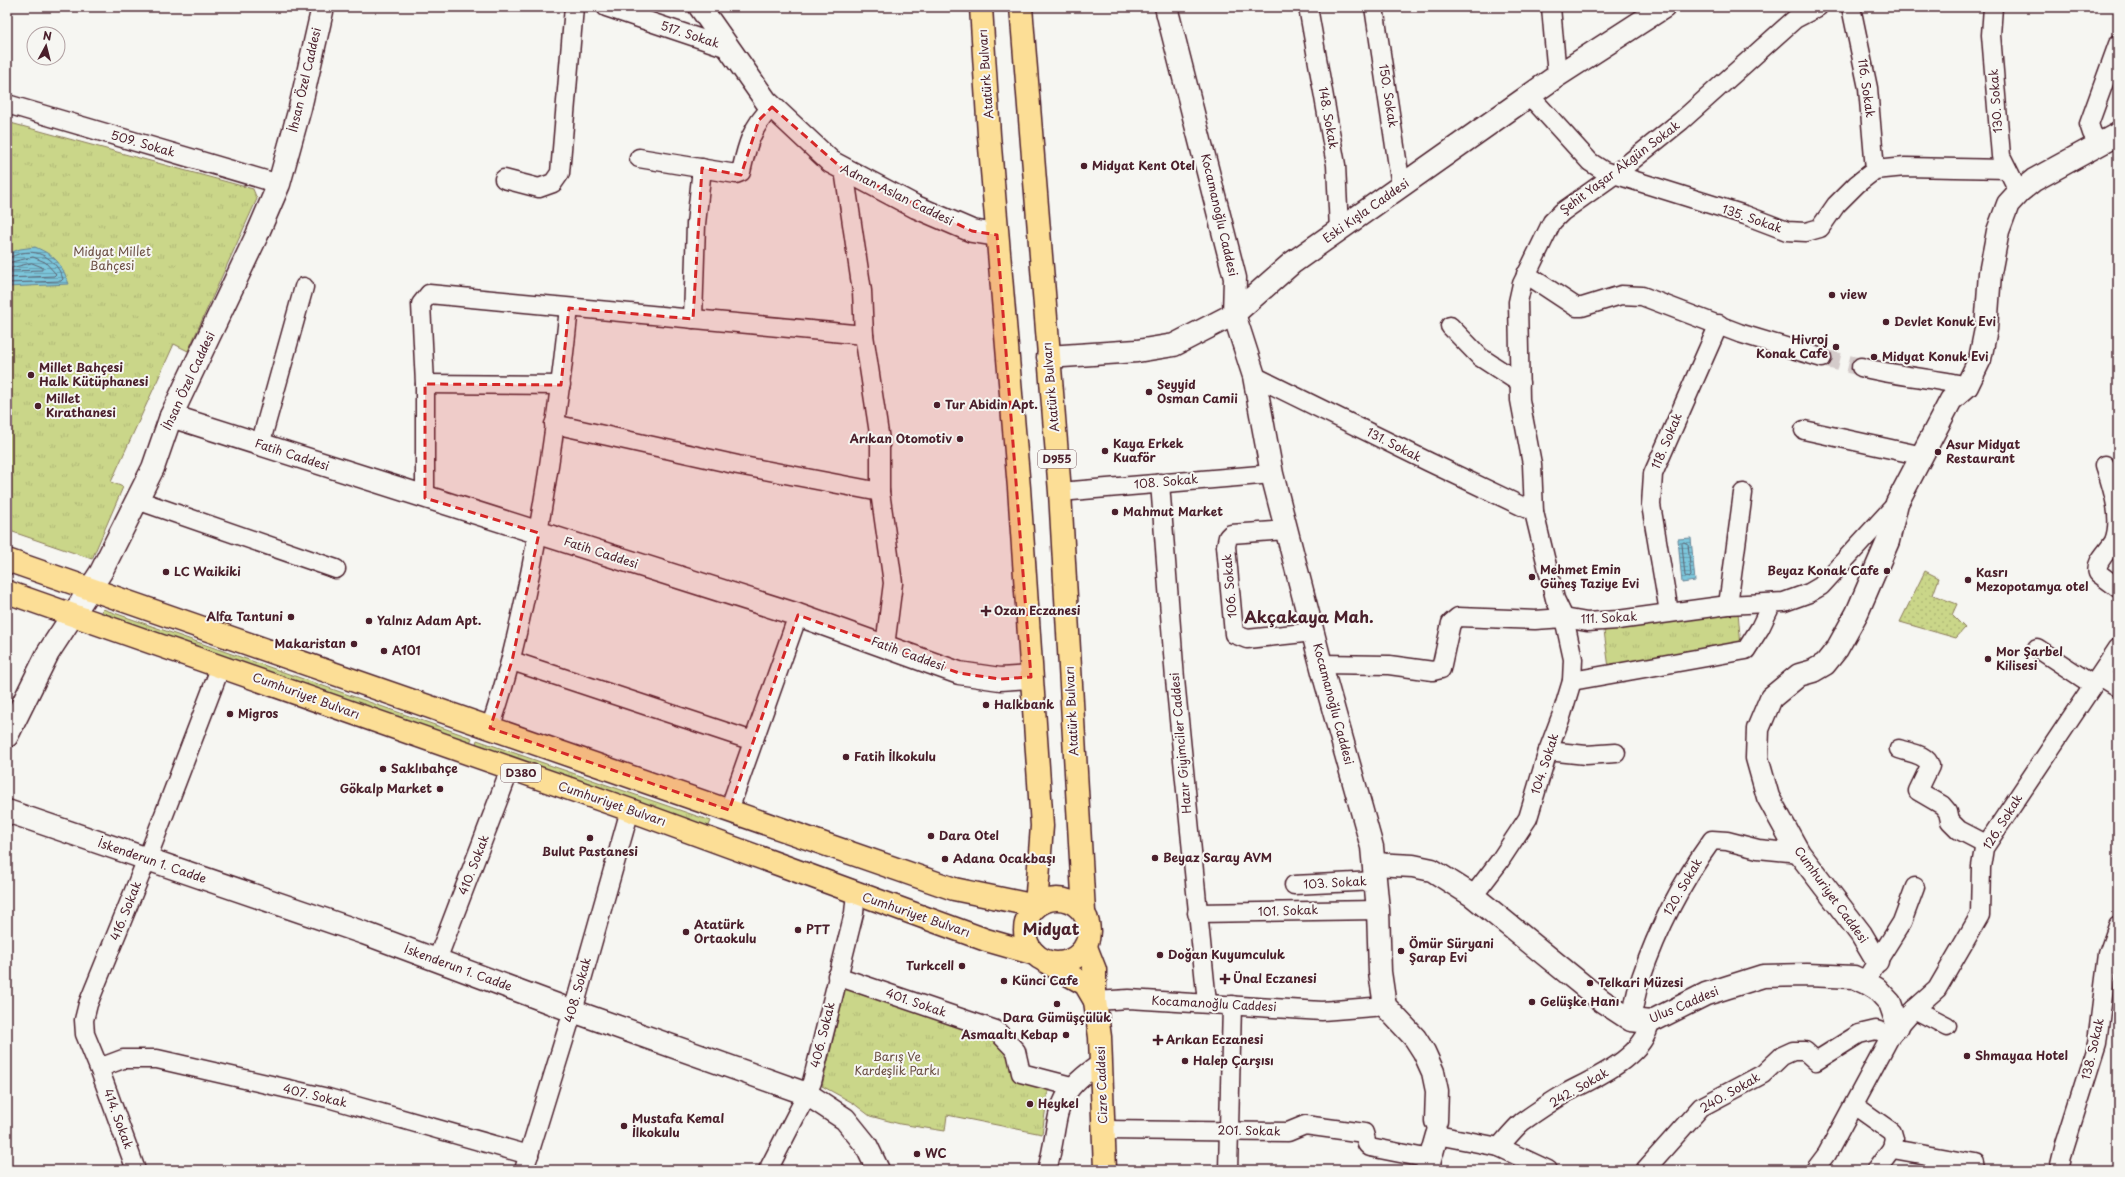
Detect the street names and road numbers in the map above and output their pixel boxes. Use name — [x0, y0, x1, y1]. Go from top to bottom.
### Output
street label: 517. Sokak — [658, 16, 722, 52]
street label: İhsan Özel Caddesi — [283, 26, 325, 134]
street label: Atatürk Bulvarı — [973, 29, 997, 120]
street label: 116. Sokak — [1854, 57, 1880, 119]
street label: 150. Sokak — [1375, 63, 1403, 129]
street label: 130. Sokak — [1984, 68, 2006, 134]
street label: 148. Sokak — [1315, 85, 1343, 150]
street label: Şehit Yaşar Akgün Sokak — [1556, 116, 1683, 218]
street label: 509. Sokak — [109, 125, 178, 161]
street label: Kocamanoğlu Caddesi — [1197, 152, 1243, 278]
street label: Adnan Aslan Caddesi — [838, 159, 957, 229]
street label: Eski Kışla Caddesi — [1319, 174, 1412, 247]
street label: 135. Sokak — [1720, 199, 1785, 237]
street label: İhsan Özel Caddesi — [157, 328, 219, 433]
street label: Atatürk Bulvarı — [1037, 341, 1063, 433]
street label: 118. Sokak — [1646, 410, 1686, 472]
street label: 131. Sokak — [1364, 423, 1425, 466]
street label: Fatih Caddesi — [253, 434, 332, 475]
road number: D955 — [1038, 450, 1076, 468]
street label: 108. Sokak — [1133, 469, 1199, 493]
street label: Fatih Caddesi — [562, 532, 641, 573]
street label: 106. Sokak — [1217, 553, 1241, 619]
street label: 111. Sokak — [1580, 607, 1638, 627]
street label: Fatih Caddesi — [869, 631, 948, 675]
street label: Kocamanoğlu Caddesi — [1309, 641, 1359, 767]
street label: Atatürk Bulvarı — [1060, 666, 1082, 756]
street label: Cumhuriyet Bulvarı — [250, 667, 362, 723]
street label: Hazır Giyimciler Caddesi — [1165, 672, 1195, 814]
street label: 104. Sokak — [1526, 731, 1562, 797]
road number: D380 — [501, 764, 541, 782]
street label: Cumhuriyet Bulvarı — [556, 776, 669, 830]
street label: 126. Sokak — [1978, 790, 2026, 853]
street label: 410. Sokak — [453, 832, 493, 898]
street label: İskenderun 1. Cadde — [96, 833, 209, 887]
street label: Cumhuriyet Caddesi — [1791, 842, 1873, 946]
street label: 120. Sokak — [1658, 854, 1706, 919]
street label: 103. Sokak — [1303, 871, 1367, 893]
street label: 416. Sokak — [105, 878, 145, 943]
street label: Cumhuriyet Bulvarı — [860, 887, 973, 941]
street label: 101. Sokak — [1258, 900, 1319, 920]
street label: İskenderun 1. Cadde — [402, 939, 515, 995]
street label: 408. Sokak — [559, 955, 595, 1024]
street label: Ulus Caddesi — [1646, 981, 1721, 1027]
street label: 401. Sokak — [883, 983, 949, 1021]
street label: Kocamanoğlu Caddesi — [1151, 991, 1277, 1015]
street label: 406. Sokak — [805, 1000, 839, 1069]
street label: 138. Sokak — [2076, 1016, 2108, 1081]
street label: Cizre Caddesi — [1091, 1046, 1111, 1124]
street label: 242. Sokak — [1546, 1063, 1612, 1111]
street label: 240. Sokak — [1696, 1067, 1763, 1117]
street label: 407. Sokak — [281, 1079, 349, 1111]
street label: 414. Sokak — [100, 1086, 138, 1151]
street label: 201. Sokak — [1217, 1120, 1281, 1140]

